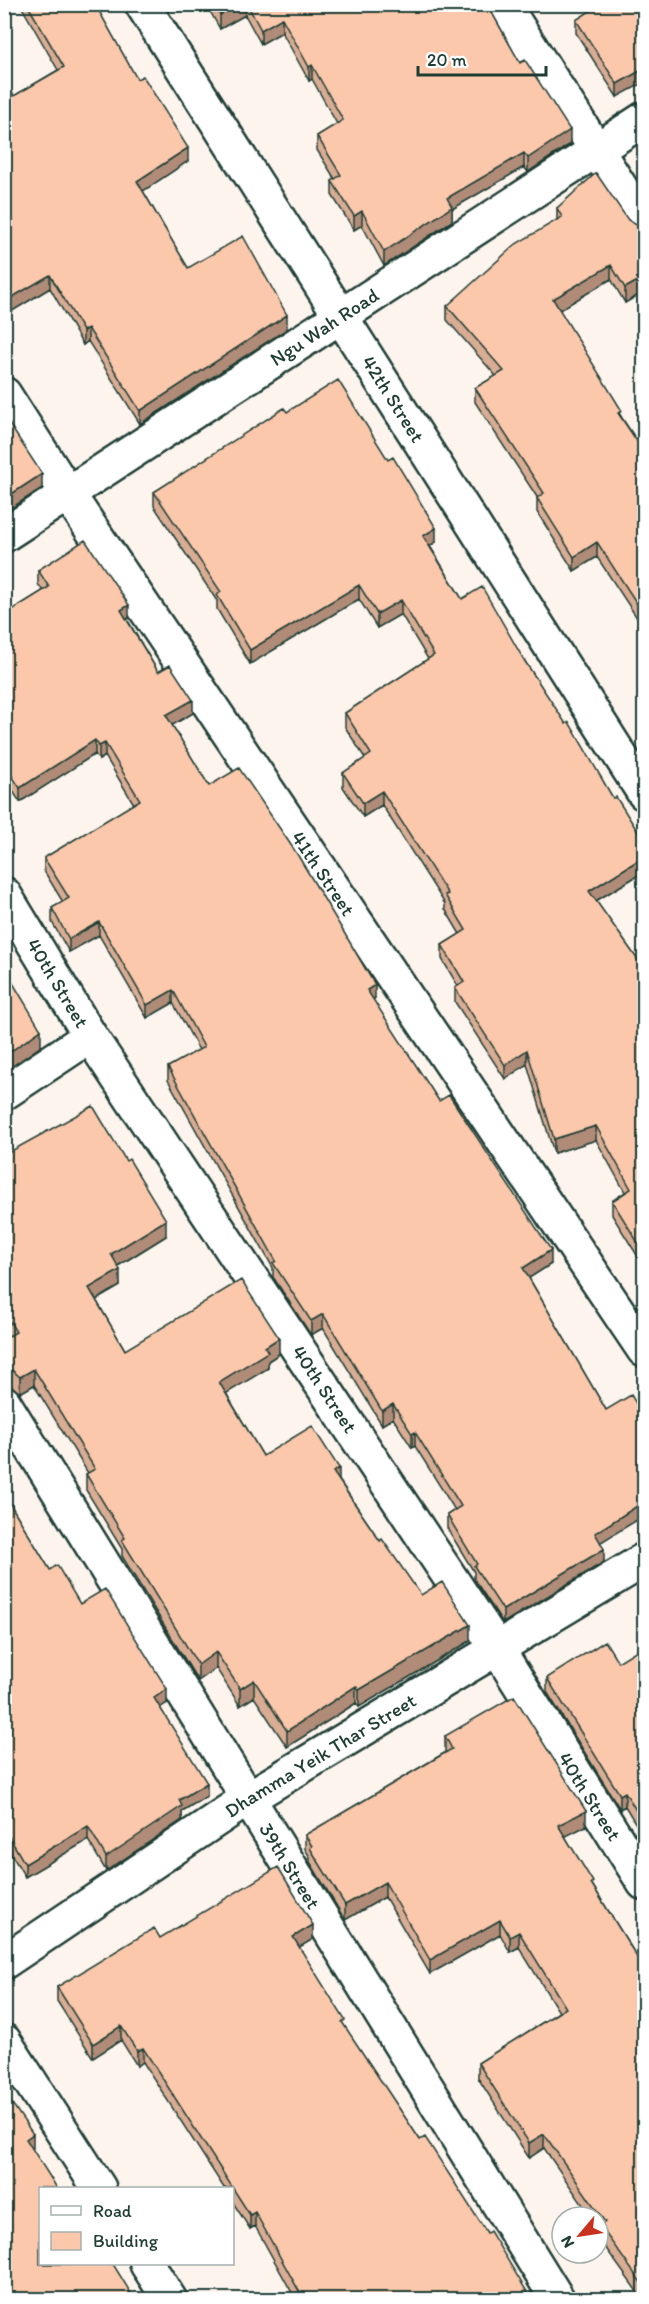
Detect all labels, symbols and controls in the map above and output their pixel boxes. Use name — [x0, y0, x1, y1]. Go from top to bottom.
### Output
scale bar — [418, 39, 546, 77]
text: 20 m — [427, 49, 467, 71]
street label: Ngu Wah Road — [265, 283, 383, 371]
street label: 42th Street — [357, 351, 430, 447]
street label: 41th Street — [286, 827, 361, 921]
street label: 40th Street — [22, 934, 94, 1032]
street label: 40th Street — [287, 1341, 363, 1438]
street label: Dhamma Yeik Thar Street — [220, 1688, 420, 1823]
street label: 40th Street — [553, 1748, 627, 1846]
street label: 39th Street — [254, 1818, 326, 1914]
legend — [39, 2187, 234, 2265]
text: Road — [93, 2200, 132, 2222]
north arrow — [550, 2205, 610, 2265]
text: Building — [93, 2230, 159, 2252]
text: N — [556, 2233, 578, 2251]

